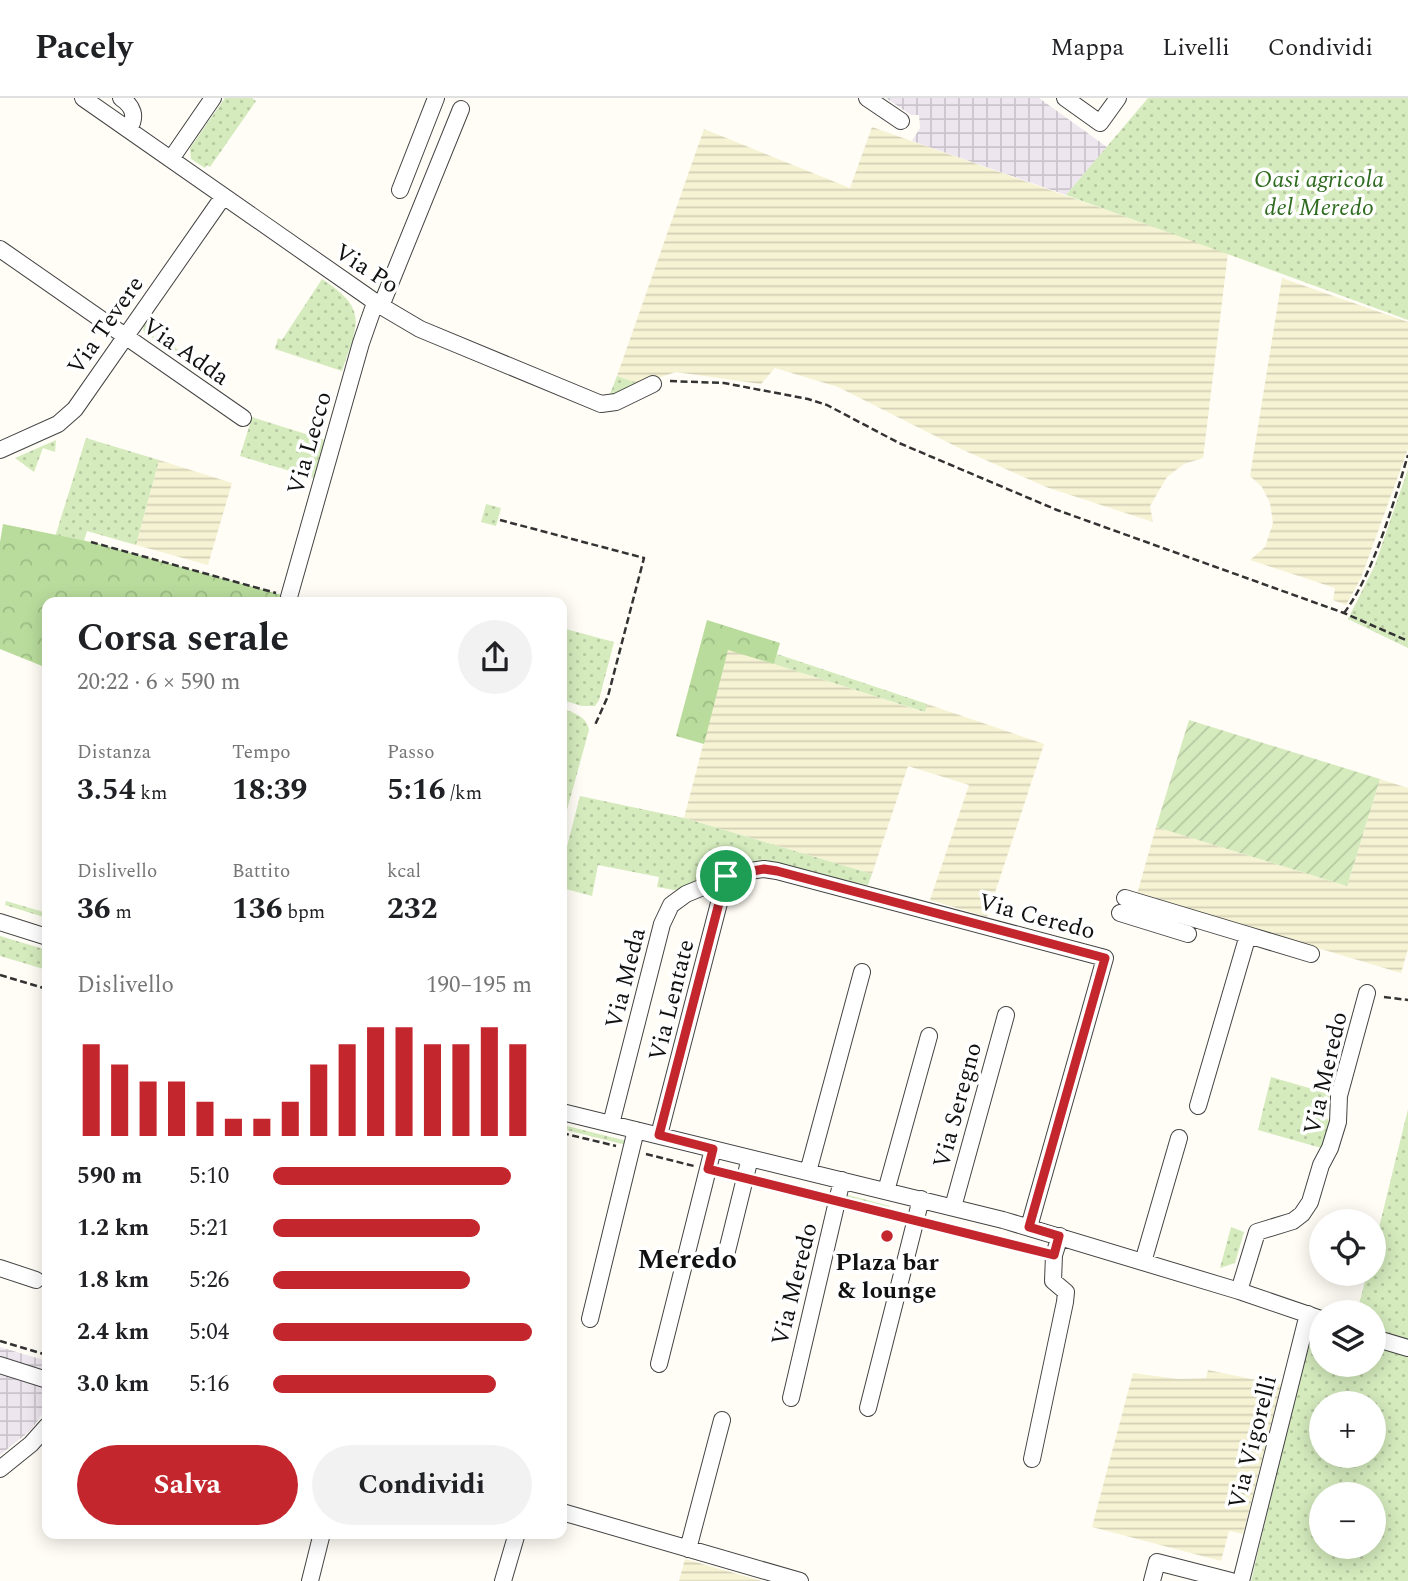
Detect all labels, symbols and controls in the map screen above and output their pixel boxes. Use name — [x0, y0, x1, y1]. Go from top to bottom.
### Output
text: Pacely — [35, 23, 133, 73]
text: Mappa — [1050, 30, 1124, 66]
text: Livelli — [1162, 30, 1230, 66]
text: Condividi — [1268, 30, 1373, 66]
park label: Oasi agricola del Meredo — [1254, 162, 1384, 226]
street label: Via Po — [327, 234, 406, 303]
street label: Via Tevere — [58, 269, 153, 383]
street label: Via Adda — [135, 309, 237, 395]
street label: Via Lecco — [278, 387, 342, 499]
text: Corsa serale — [77, 610, 289, 668]
button: share — [458, 620, 532, 694]
text: 20:22 · 6 × 590 m — [77, 665, 241, 700]
text: Distanza — [77, 738, 151, 767]
text: Tempo — [232, 738, 291, 767]
text: Passo — [387, 738, 435, 767]
text: 3.54 — [77, 767, 136, 813]
text: 18:39 — [232, 767, 307, 813]
text: 5:16 — [387, 767, 446, 813]
text: km — [136, 779, 167, 808]
text: /km — [446, 779, 482, 808]
pin — [696, 846, 756, 906]
text: Dislivello — [77, 857, 157, 886]
text: Battito — [232, 857, 290, 886]
text: kcal — [387, 857, 421, 886]
icon: arrive — [707, 857, 745, 895]
street label: Via Ceredo — [974, 884, 1099, 950]
text: 36 — [77, 886, 111, 932]
text: 136 — [232, 886, 283, 932]
text: 232 — [387, 886, 438, 932]
text: m — [111, 898, 132, 927]
text: bpm — [283, 898, 325, 927]
street label: Via Meda — [596, 924, 656, 1032]
street label: Via Lentate — [639, 936, 704, 1065]
text: Dislivello — [77, 968, 174, 1003]
text: 190–195 m — [426, 968, 532, 1003]
street label: Via Meredo — [1294, 1008, 1358, 1138]
street label: Via Seregno — [924, 1038, 992, 1172]
text: 590 m — [77, 1159, 142, 1194]
text: 5:10 — [189, 1159, 229, 1194]
map controls — [1309, 1209, 1386, 1559]
button: locate — [1309, 1209, 1386, 1286]
text: 1.2 km — [77, 1211, 149, 1246]
text: 5:21 — [189, 1211, 229, 1246]
street label: Via Meredo — [762, 1219, 828, 1349]
marker: Plaza bar & lounge — [879, 1228, 895, 1244]
district label: Meredo — [637, 1238, 737, 1281]
place label: Plaza bar & lounge — [835, 1245, 940, 1309]
text: 1.8 km — [77, 1263, 149, 1298]
text: 5:26 — [189, 1263, 229, 1298]
button: layers — [1309, 1300, 1386, 1377]
text: 2.4 km — [77, 1315, 149, 1350]
text: 5:04 — [189, 1315, 229, 1350]
text: 3.0 km — [77, 1367, 149, 1402]
text: 5:16 — [189, 1367, 229, 1402]
street label: Via Vigorelli — [1219, 1371, 1287, 1513]
button: + — [1309, 1391, 1386, 1468]
button: Salva — [77, 1445, 298, 1525]
button: Condividi — [312, 1445, 532, 1525]
button: − — [1309, 1482, 1386, 1559]

